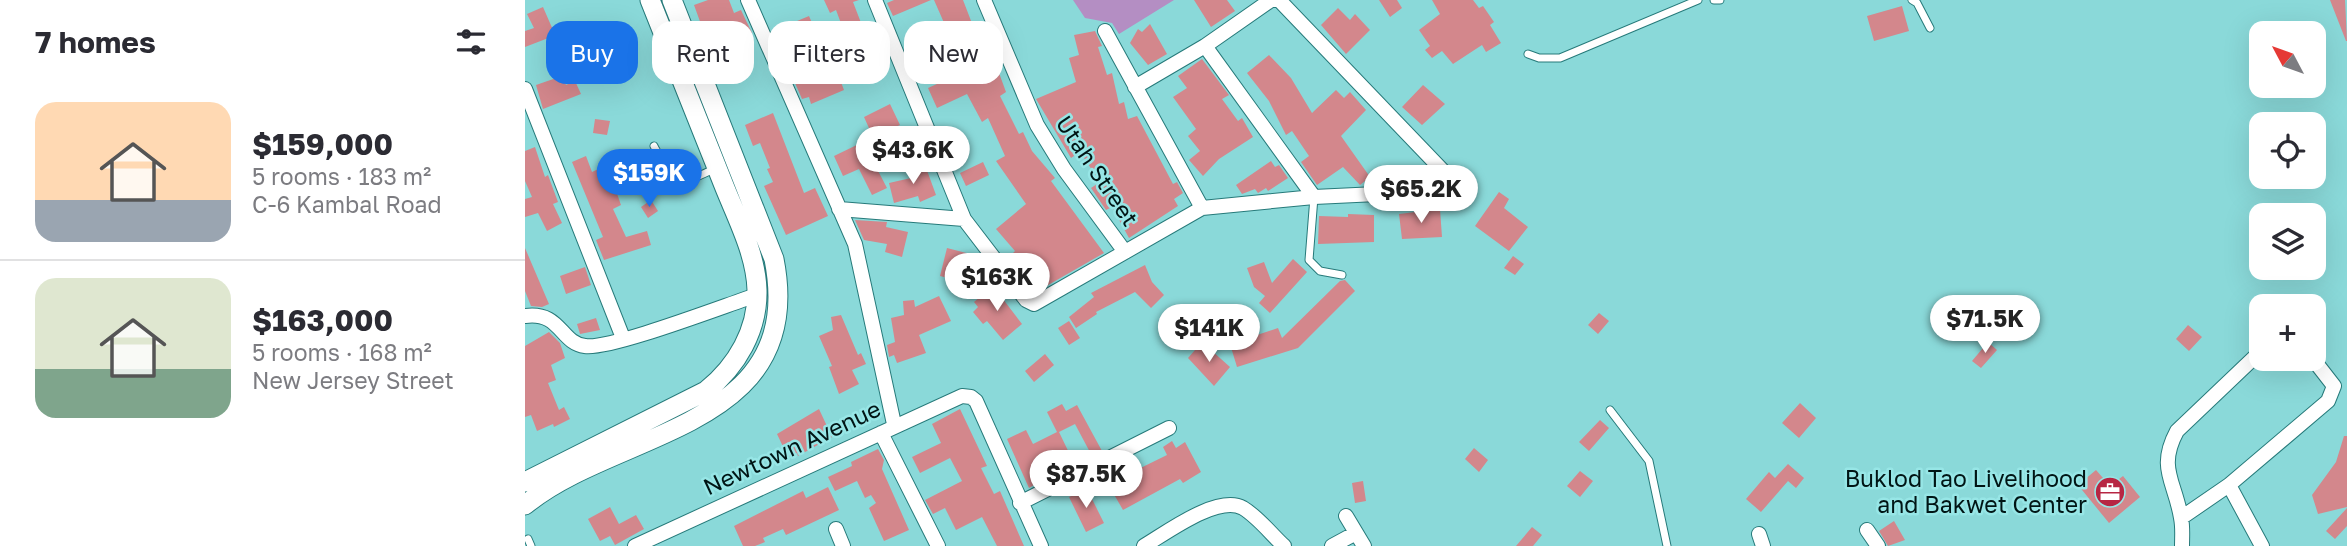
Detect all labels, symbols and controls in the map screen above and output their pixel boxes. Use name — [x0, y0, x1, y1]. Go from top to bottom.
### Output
chip: Buy — [546, 21, 638, 84]
chip: Rent — [652, 21, 754, 84]
chip: Filters — [768, 21, 890, 84]
chip: New — [904, 21, 1003, 84]
north arrow — [2249, 21, 2326, 98]
map controls — [2249, 21, 2326, 371]
icon: filters — [452, 23, 490, 61]
text: 7 homes — [35, 24, 156, 60]
street label: Utah Street — [1051, 110, 1145, 231]
button: locate — [2249, 112, 2326, 189]
text: $159,000 — [252, 126, 393, 162]
pin: $43.6K — [856, 127, 970, 186]
icon: home — [91, 130, 175, 214]
text: $43.6K — [872, 135, 954, 163]
pin: $159K — [600, 150, 698, 209]
text: $159K — [613, 158, 685, 186]
text: 5 rooms · 183 m² — [252, 162, 431, 190]
pin: $65.2K — [1364, 166, 1478, 225]
text: $65.2K — [1380, 174, 1462, 202]
text: C-6 Kambal Road — [252, 190, 442, 218]
button: layers — [2249, 203, 2326, 280]
pin: $163K — [948, 254, 1046, 313]
text: $163K — [961, 262, 1033, 290]
button: + — [2249, 294, 2326, 371]
pin: $71.5K — [1928, 296, 2042, 355]
text: $163,000 — [252, 302, 393, 338]
pin: $141K — [1160, 304, 1258, 364]
text: $71.5K — [1946, 304, 2024, 332]
icon: home — [91, 306, 175, 390]
text: $141K — [1174, 313, 1244, 341]
text: 5 rooms · 168 m² — [252, 338, 432, 366]
text: New Jersey Street — [252, 366, 454, 394]
street label: Newtown Avenue — [699, 394, 885, 500]
pin: $87.5K — [1029, 450, 1143, 510]
text: $87.5K — [1046, 459, 1126, 487]
place label: Buklod Tao Livelihood and Bakwet Center — [1845, 464, 2087, 518]
office icon: Buklod Tao Livelihood and Bakwet Center — [2093, 475, 2127, 509]

